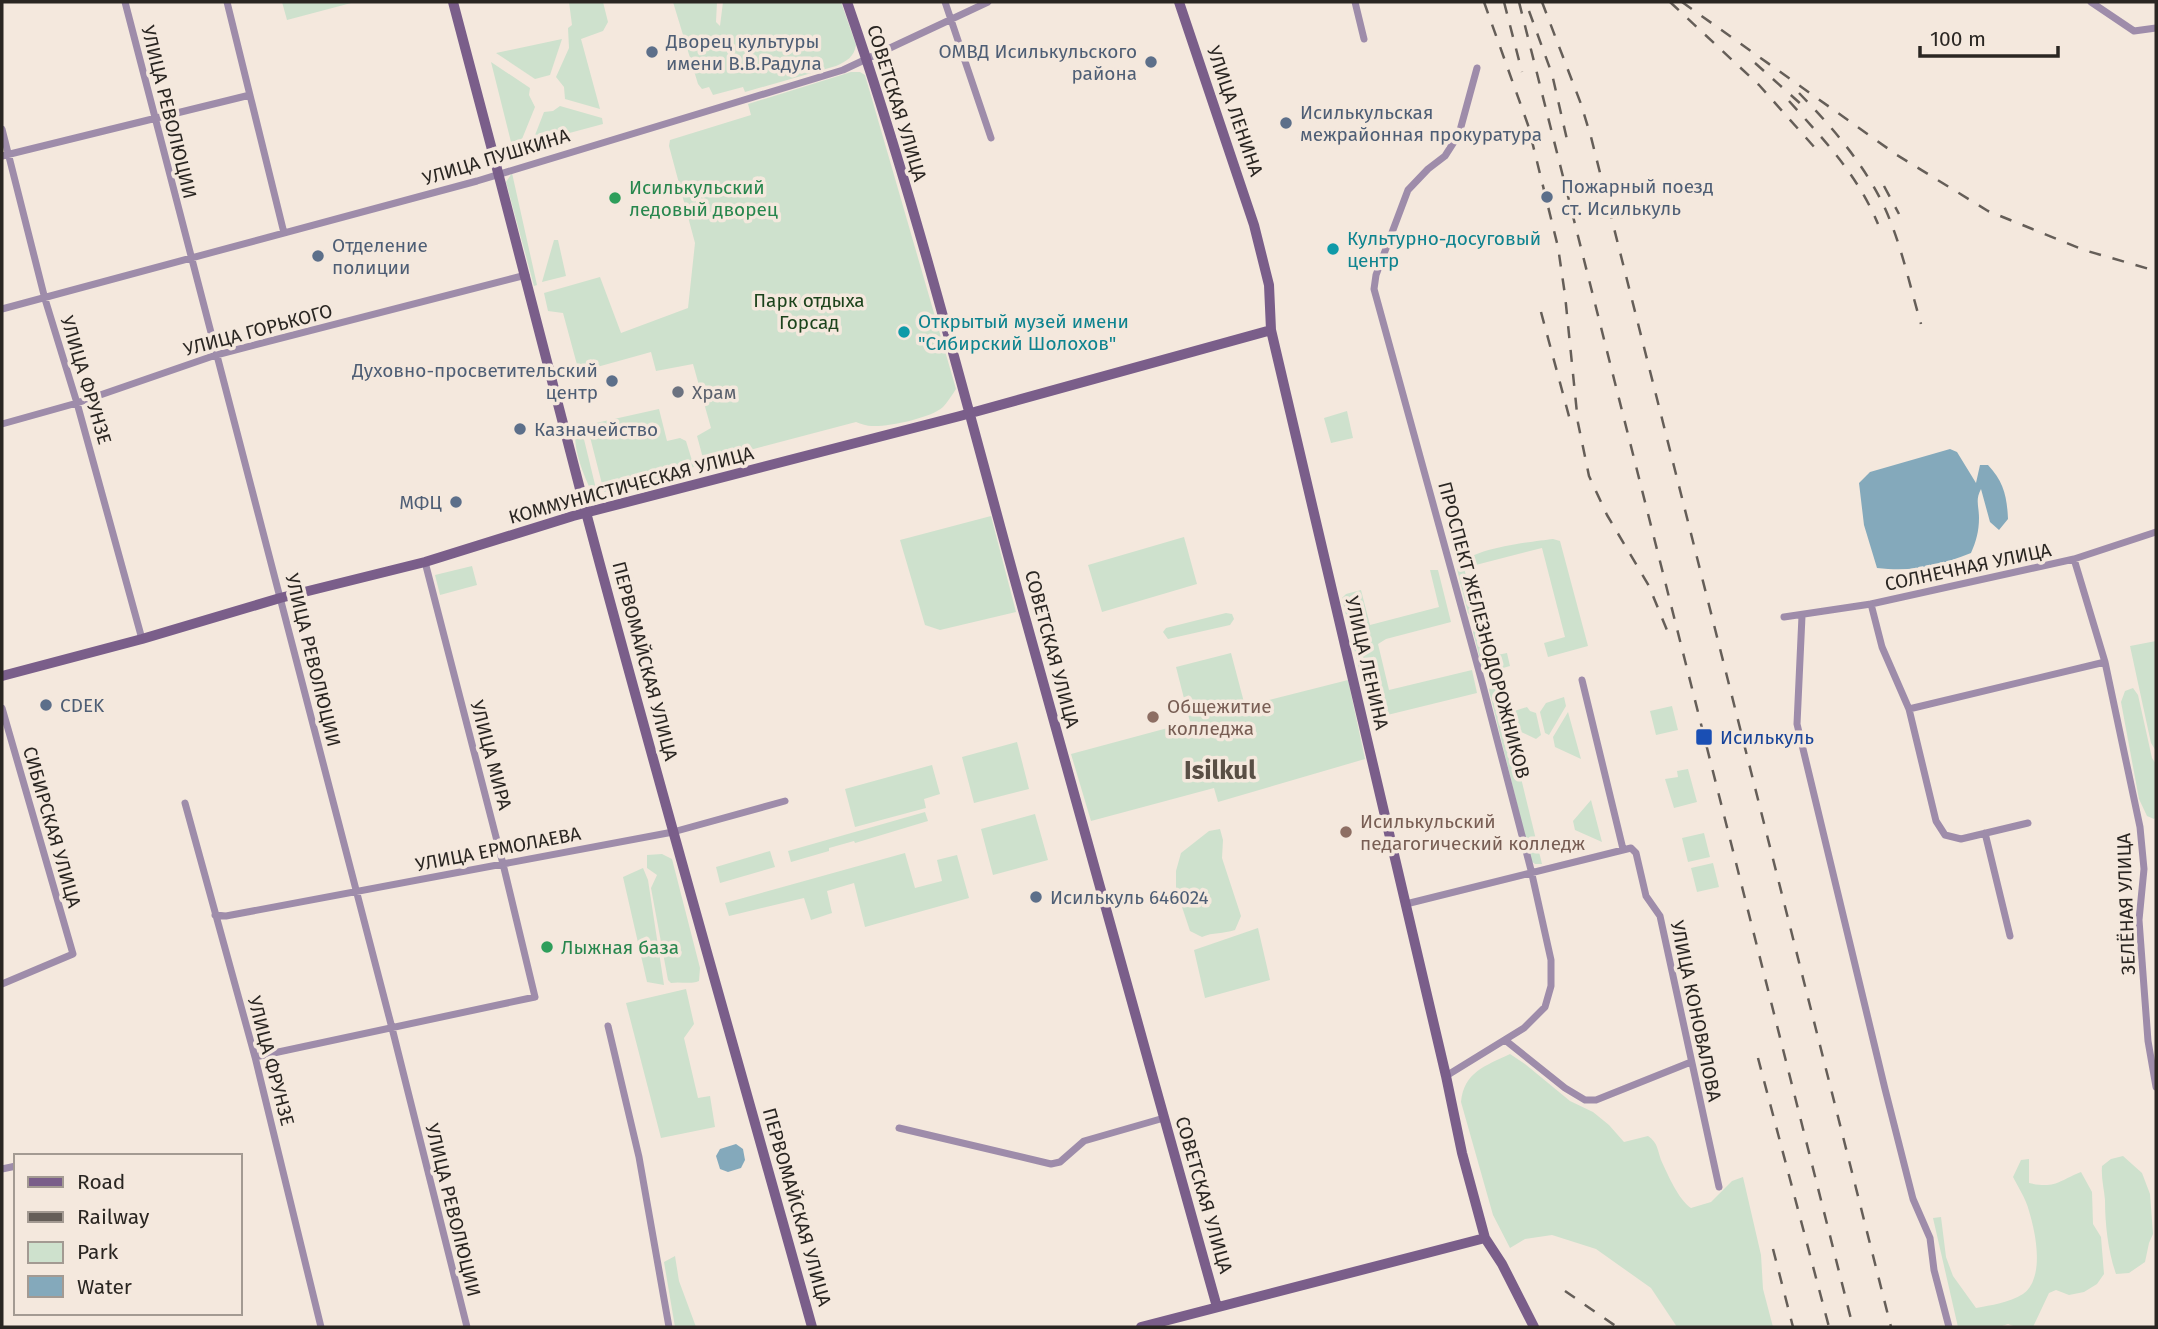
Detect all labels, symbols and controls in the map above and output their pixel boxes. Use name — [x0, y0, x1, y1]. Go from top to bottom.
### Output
scale bar — [1920, 14, 2058, 58]
street label: СОВЕТСКАЯ УЛИЦА — [862, 22, 932, 184]
street label: УЛИЦА РЕВОЛЮЦИИ — [136, 23, 202, 201]
text: 100 m — [1930, 26, 1986, 52]
place label: Дворец культуры имени В.В.Радула — [665, 30, 822, 75]
place label: ОМВД Исилькульского района — [938, 40, 1137, 85]
street label: УЛИЦА ЛЕНИНА — [1202, 43, 1268, 179]
marker: Дворец культуры имени В.В.Радула — [644, 44, 660, 60]
marker: ОМВД Исилькульского района — [1143, 54, 1159, 70]
place label: Исилькульская межрайонная прокуратура — [1300, 101, 1542, 146]
marker: Исилькульская межрайонная прокуратура — [1278, 115, 1294, 131]
street label: УЛИЦА ПУШКИНА — [420, 124, 572, 190]
place label: Пожарный поезд ст. Исилькуль — [1561, 175, 1714, 220]
place label: Исилькульский ледовый дворец — [629, 176, 778, 221]
marker: Пожарный поезд ст. Исилькуль — [1539, 189, 1555, 205]
marker: Исилькульский ледовый дворец — [607, 190, 623, 206]
place label: Культурно-досуговый центр — [1347, 227, 1541, 272]
place label: Отделение полиции — [332, 234, 428, 279]
marker: Культурно-досуговый центр — [1325, 241, 1341, 257]
marker: Отделение полиции — [310, 248, 326, 264]
park label: Парк отдыха Горсад — [753, 289, 865, 334]
street label: УЛИЦА ГОРЬКОГО — [181, 299, 335, 361]
place label: Открытый музей имени "Сибирский Шолохов" — [918, 310, 1129, 355]
street label: УЛИЦА ФРУНЗЕ — [56, 313, 116, 447]
marker: Открытый музей имени "Сибирский Шолохов" — [896, 324, 912, 340]
place label: Духовно-просветительский центр — [351, 359, 598, 404]
marker: Духовно-просветительский центр — [604, 373, 620, 389]
place label: Храм — [692, 381, 736, 404]
marker: Храм — [670, 384, 686, 400]
place label: Казначейство — [534, 418, 658, 441]
marker: Казначейство — [512, 421, 528, 437]
street label: КОММУНИСТИЧЕСКАЯ УЛИЦА — [506, 441, 756, 529]
street label: ПРОСПЕКТ ЖЕЛЕЗНОДОРОЖНИКОВ — [1433, 479, 1535, 781]
place label: МФЦ — [399, 491, 442, 514]
marker: МФЦ — [448, 494, 464, 510]
street label: СОЛНЕЧНАЯ УЛИЦА — [1883, 538, 2053, 596]
street label: ПЕРВОМАЙСКАЯ УЛИЦА — [607, 559, 683, 763]
street label: СОВЕТСКАЯ УЛИЦА — [1020, 568, 1084, 731]
street label: УЛИЦА РЕВОЛЮЦИИ — [280, 571, 346, 749]
street label: УЛИЦА ЛЕНИНА — [1340, 594, 1394, 732]
place label: CDEK — [60, 694, 105, 717]
place label: Общежитие колледжа — [1167, 695, 1272, 740]
marker: CDEK — [38, 697, 54, 713]
street label: УЛИЦА МИРА — [465, 698, 517, 812]
marker: Общежитие колледжа — [1145, 709, 1161, 725]
place label: Исилькуль — [1720, 726, 1814, 749]
marker: Исилькуль — [1694, 727, 1714, 747]
street label: СИБИРСКАЯ УЛИЦА — [18, 744, 86, 910]
district label: Isilkul — [1184, 755, 1256, 786]
place label: Исилькульский педагогический колледж — [1360, 810, 1586, 855]
street label: УЛИЦА ЕРМОЛАЕВА — [413, 822, 583, 876]
marker: Исилькульский педагогический колледж — [1338, 824, 1354, 840]
street label: ЗЕЛЁНАЯ УЛИЦА — [2112, 833, 2140, 975]
place label: Исилькуль 646024 — [1050, 886, 1209, 909]
marker: Исилькуль 646024 — [1028, 889, 1044, 905]
street label: УЛИЦА КОНОВАЛОВА — [1666, 918, 1726, 1104]
place label: Лыжная база — [561, 936, 679, 959]
marker: Лыжная база — [539, 939, 555, 955]
street label: УЛИЦА ФРУНЗЕ — [243, 994, 299, 1128]
street label: ПЕРВОМАЙСКАЯ УЛИЦА — [758, 1105, 836, 1309]
street label: СОВЕТСКАЯ УЛИЦА — [1171, 1114, 1237, 1276]
street label: УЛИЦА РЕВОЛЮЦИИ — [420, 1121, 486, 1299]
legend — [14, 1154, 242, 1315]
text: Road — [77, 1169, 125, 1195]
text: Railway — [77, 1204, 150, 1230]
text: Park — [77, 1239, 119, 1265]
text: Water — [77, 1274, 132, 1300]

